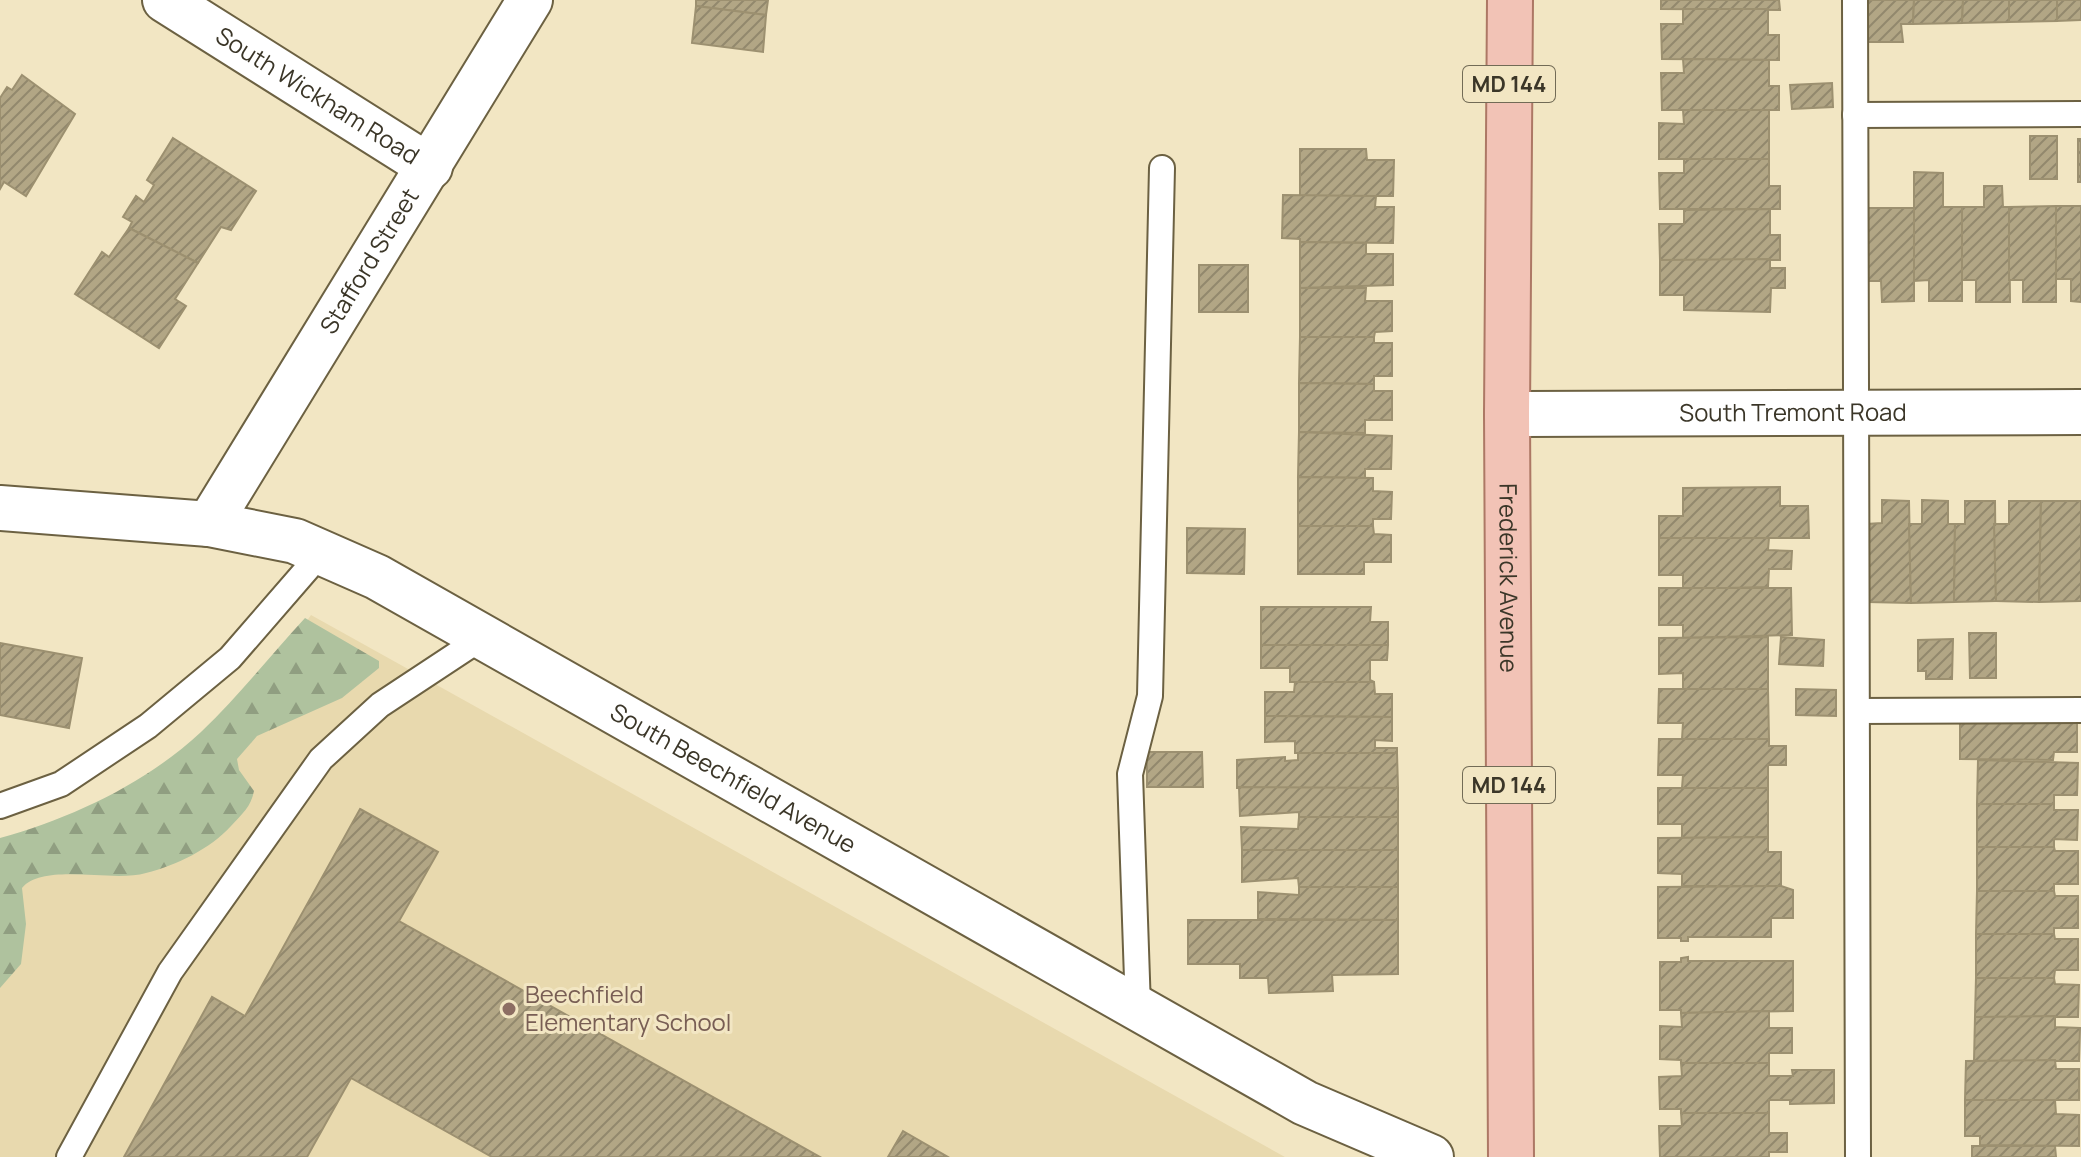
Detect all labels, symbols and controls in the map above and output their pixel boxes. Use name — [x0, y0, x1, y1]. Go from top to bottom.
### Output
street label: South Wickham Road — [210, 18, 426, 171]
road number: MD 144 — [1463, 66, 1555, 102]
street label: Stafford Street — [311, 181, 426, 340]
street label: South Tremont Road — [1679, 395, 1907, 428]
street label: Frederick Avenue — [1492, 483, 1526, 673]
street label: South Beechfield Avenue — [605, 695, 863, 860]
road number: MD 144 — [1463, 767, 1555, 803]
place label: Beechfield Elementary School — [525, 977, 731, 1038]
marker: Beechfield Elementary School — [500, 1000, 518, 1018]

